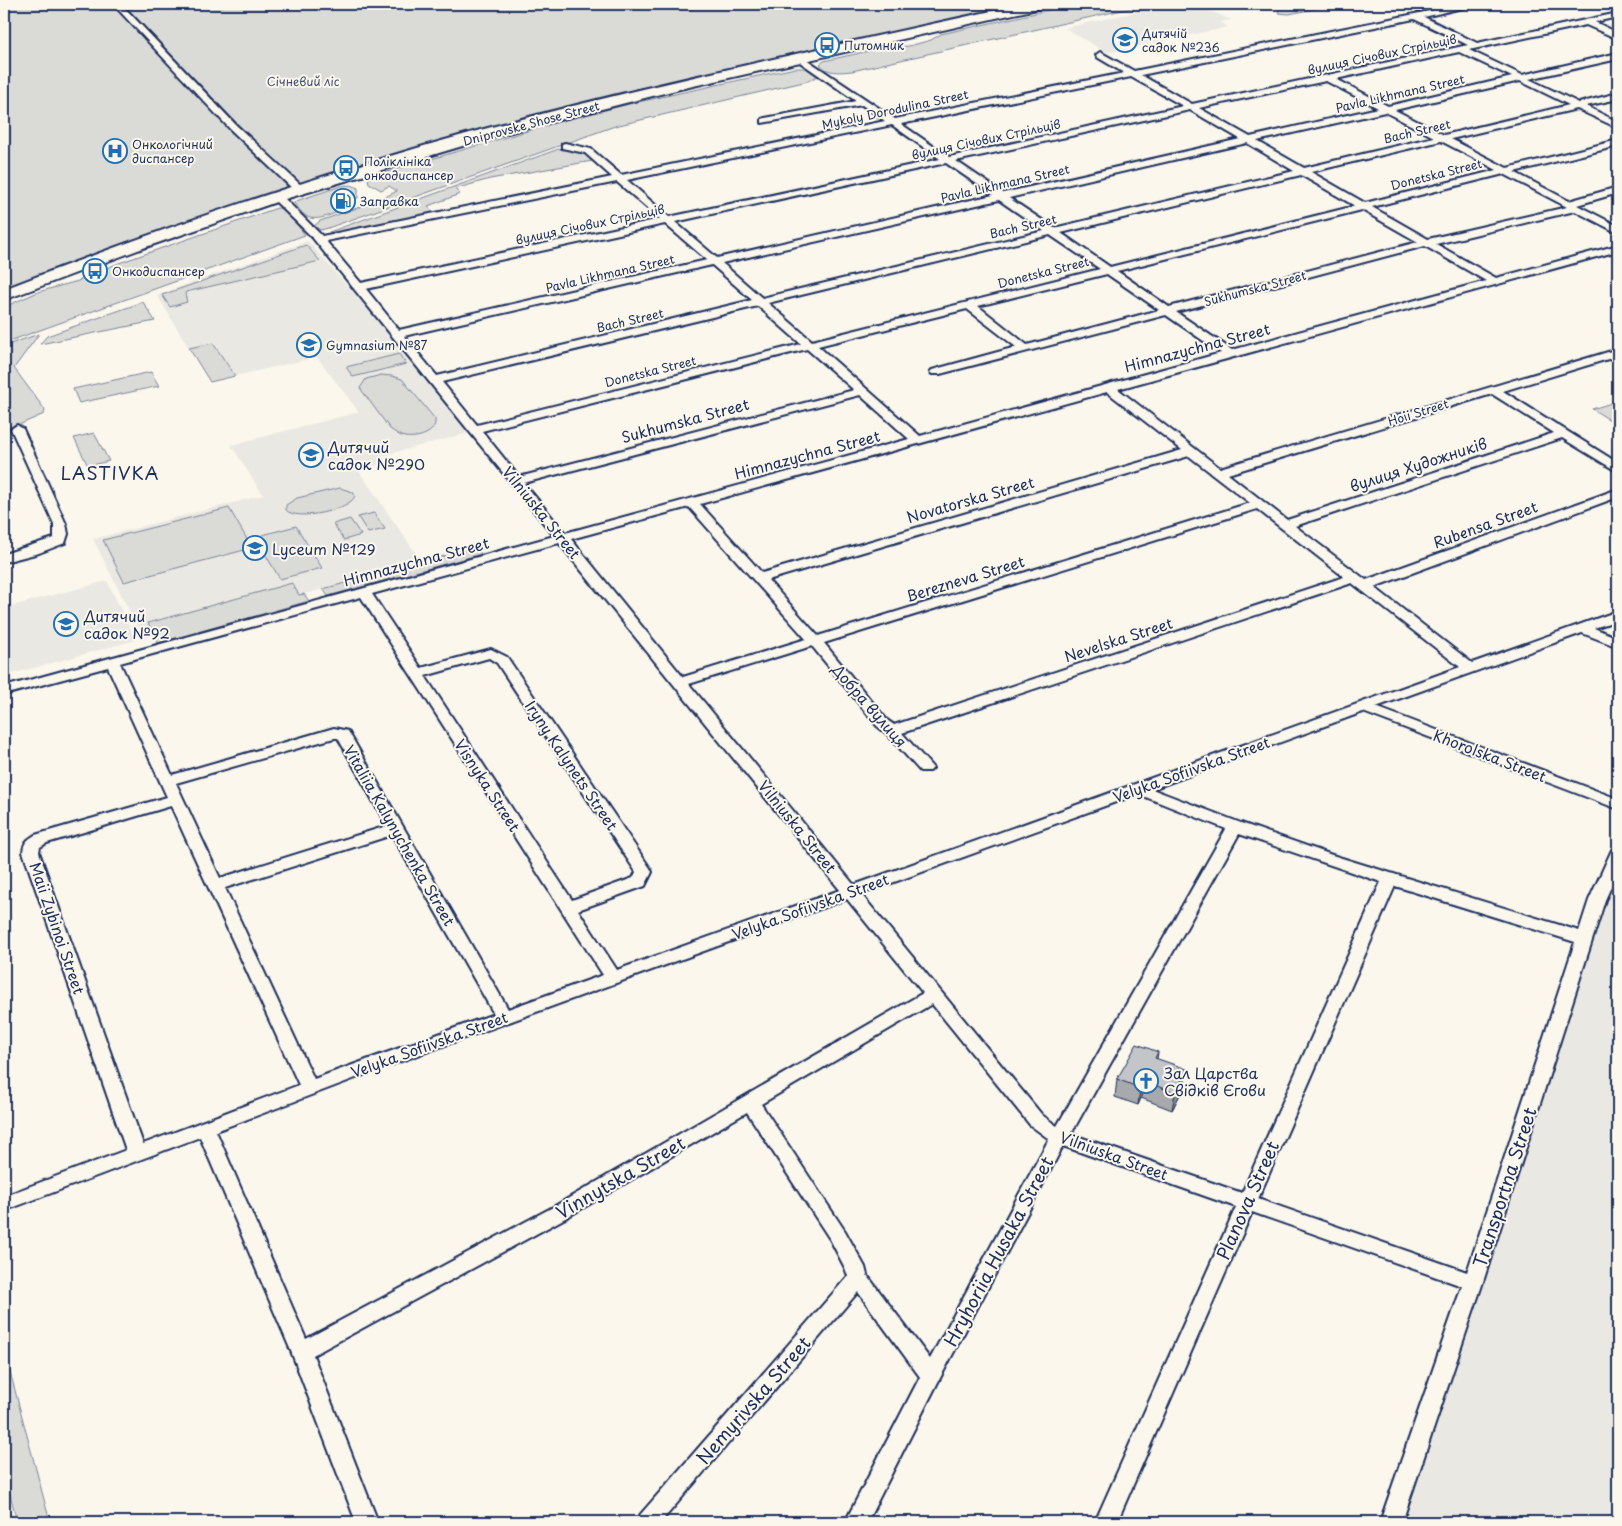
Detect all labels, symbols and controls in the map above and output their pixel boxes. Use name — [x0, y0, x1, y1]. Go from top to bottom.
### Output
place label: Дитячій садок №236 — [1141, 24, 1220, 56]
school or university icon: Дитячій садок №236 — [1112, 27, 1138, 53]
street label: вулиця Січових Стрільців — [1306, 29, 1458, 79]
bus stop icon: Питомник — [814, 32, 840, 58]
place label: Питомник — [844, 36, 905, 54]
street label: Pavla Likhmana Street — [1334, 69, 1466, 117]
park label: Січневий ліс — [267, 72, 340, 90]
street label: Mykoly Dorodulina Street — [820, 85, 970, 133]
street label: Dniprovske Shose Street — [461, 96, 601, 150]
street label: вулиця Січових Стрільців — [910, 114, 1062, 164]
street label: Bach Street — [1382, 115, 1452, 147]
place label: Онкологічний диспансер — [132, 135, 213, 167]
hospital icon: Онкологічний диспансер — [102, 138, 128, 164]
place label: Поліклініка онкодиспансер — [364, 152, 454, 184]
street label: Donetska Street — [1388, 154, 1484, 194]
bus stop icon: Поліклініка онкодиспансер — [333, 155, 359, 181]
street label: Pavla Likhmana Street — [939, 159, 1071, 207]
fuel station icon: Заправка — [330, 188, 356, 214]
place label: Заправка — [360, 192, 419, 210]
street label: вулиця Січових Стрільців — [514, 199, 666, 249]
street label: Bach Street — [988, 210, 1058, 242]
street label: Pavla Likhmana Street — [544, 249, 676, 297]
street label: Donetska Street — [995, 252, 1091, 292]
bus stop icon: Онкодиспансер — [82, 258, 108, 284]
place label: Онкодиспансер — [112, 262, 205, 280]
street label: Sukhumska Street — [1202, 266, 1308, 310]
street label: Bach Street — [595, 304, 665, 336]
street label: Himnazychna Street — [1122, 316, 1272, 378]
school or university icon: Gymnasium №87 — [296, 332, 322, 358]
place label: Gymnasium №87 — [326, 336, 427, 354]
street label: Donetska Street — [602, 351, 698, 391]
street label: Sukhumska Street — [619, 392, 751, 448]
street label: Hoii Street — [1385, 394, 1451, 430]
street label: Himnazychna Street — [732, 423, 882, 485]
street label: вулиця Художників — [1346, 431, 1490, 497]
place label: Дитячий садок №290 — [327, 435, 425, 475]
school or university icon: Дитячий садок №290 — [298, 442, 324, 468]
district label: LASTIVKA — [60, 459, 160, 486]
street label: Vilniuska Street — [497, 461, 587, 564]
street label: Novatorska Street — [903, 470, 1037, 528]
street label: Rubensa Street — [1430, 494, 1540, 554]
street label: Himnazychna Street — [341, 530, 491, 592]
school or university icon: Lyceum №129 — [242, 535, 268, 561]
place label: Lyceum №129 — [272, 537, 376, 560]
street label: Berezneva Street — [903, 549, 1027, 607]
place label: Дитячий садок №92 — [83, 604, 170, 644]
school or university icon: Дитячий садок №92 — [53, 611, 79, 637]
street label: Nevelska Street — [1061, 611, 1175, 667]
street label: Добра вулиця — [826, 657, 913, 752]
street label: Iryny Kalynets Street — [520, 695, 624, 835]
street label: Khorolska Street — [1430, 723, 1550, 787]
street label: Velyka Sofiivska Street — [1109, 730, 1273, 808]
street label: Visnyka Street — [449, 734, 527, 836]
street label: Vitaliia Kalynychenka Street — [339, 740, 461, 930]
street label: Vilniuska Street — [753, 775, 843, 878]
street label: Maii Zybinoi Street — [25, 859, 91, 997]
street label: Velyka Sofiivska Street — [728, 867, 892, 945]
street label: Velyka Sofiivska Street — [347, 1005, 511, 1083]
place label: Зал Царства Свідків Єгови — [1164, 1061, 1266, 1101]
church icon: Зал Царства Свідків Єгови — [1133, 1068, 1159, 1094]
street label: Transportna Street — [1465, 1103, 1543, 1271]
street label: Vilniuska Street — [1057, 1125, 1172, 1185]
street label: Vinnytska Street — [550, 1129, 690, 1225]
street label: Planova Street — [1209, 1136, 1285, 1264]
street label: Hryhoriia Husaka Street — [936, 1151, 1060, 1351]
street label: Nemyrivska Street — [690, 1330, 816, 1470]

